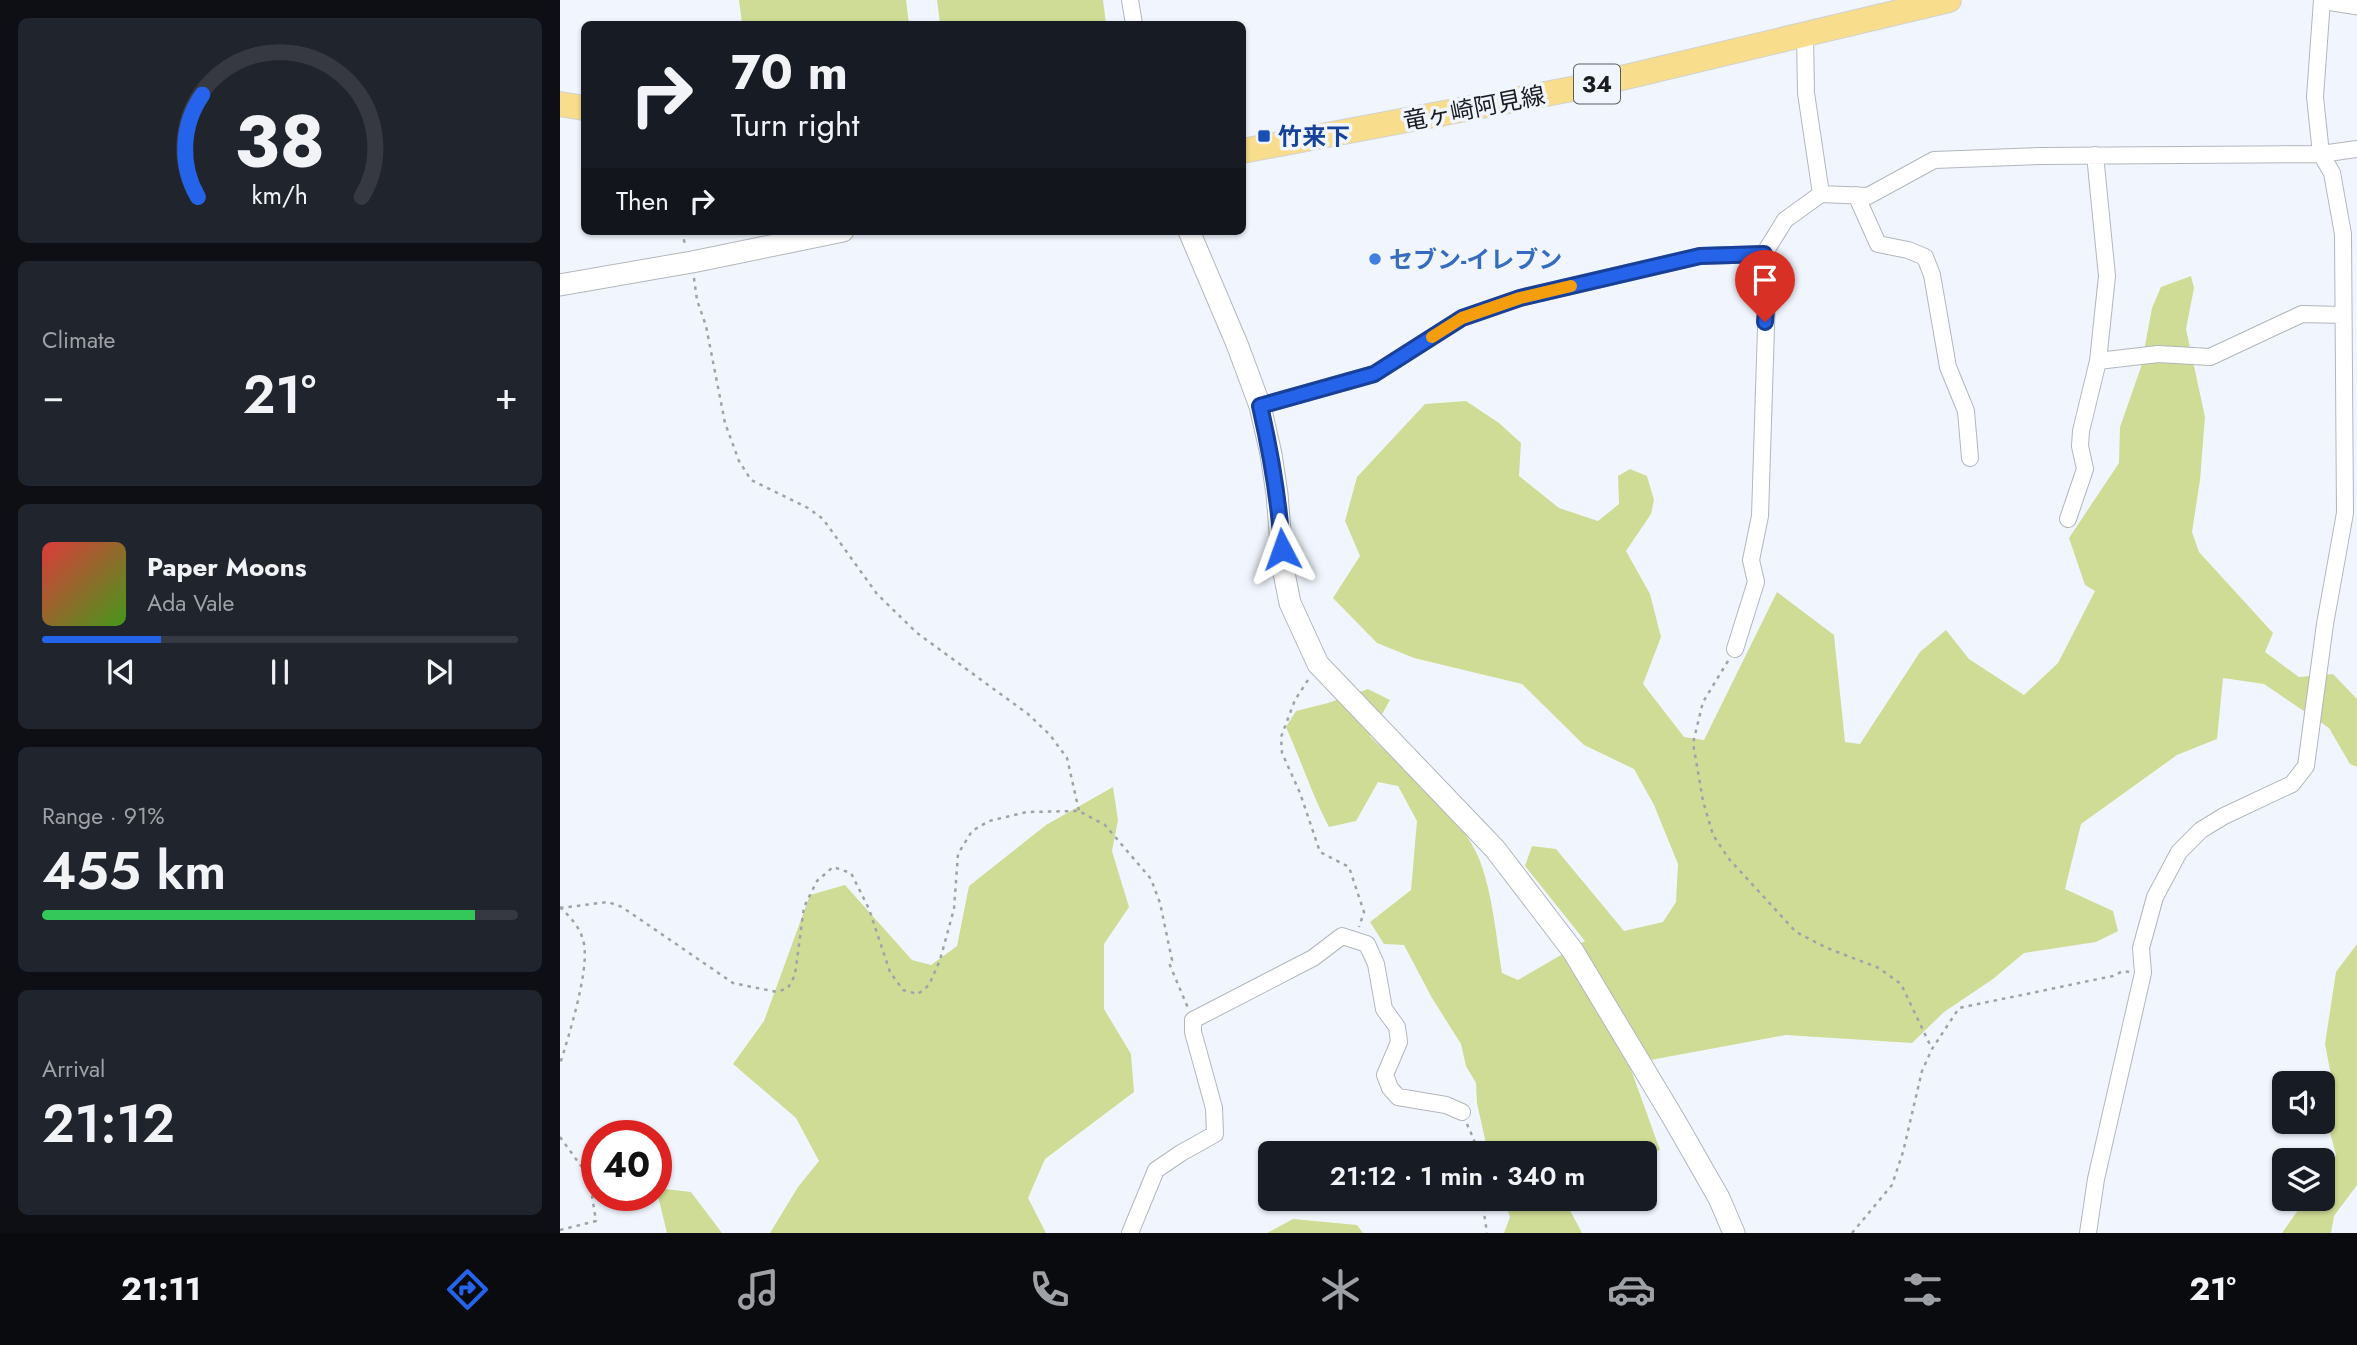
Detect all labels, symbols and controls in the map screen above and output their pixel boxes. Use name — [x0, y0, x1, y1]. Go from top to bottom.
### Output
text: 70 m — [731, 37, 848, 107]
icon: right — [616, 49, 707, 140]
road number: 34 — [1574, 64, 1620, 104]
street label: 竜ヶ崎阿見線 — [1400, 77, 1548, 139]
text: 38 — [235, 89, 325, 194]
text: Turn right — [731, 102, 860, 148]
place label: 竹来下 — [1278, 119, 1350, 154]
marker: 竹来下 — [1256, 128, 1272, 144]
text: km/h — [252, 176, 308, 212]
text: Then — [616, 182, 669, 220]
icon: right — [683, 182, 721, 220]
place label: セブン-イレブン — [1389, 242, 1562, 277]
pin — [1735, 250, 1795, 322]
marker: セブン-イレブン — [1367, 251, 1383, 267]
icon: arrive — [1746, 261, 1784, 299]
text: Climate — [42, 323, 115, 357]
text: 21° — [243, 357, 316, 433]
text: − — [42, 368, 64, 423]
text: + — [495, 368, 518, 423]
position arrow — [1245, 512, 1319, 586]
text: Paper Moons — [147, 548, 307, 586]
text: Ada Vale — [147, 586, 234, 620]
icon: previous — [102, 653, 140, 691]
icon: pause — [261, 653, 299, 691]
icon: next — [420, 653, 458, 691]
text: Range · 91% — [42, 799, 165, 833]
text: 455 km — [42, 833, 226, 909]
text: Arrival — [42, 1052, 105, 1086]
map controls — [2272, 1071, 2335, 1211]
button: sound — [2272, 1071, 2335, 1134]
text: 21:12 — [42, 1086, 175, 1162]
speed limit sign: 40 — [581, 1120, 672, 1211]
button: layers — [2272, 1148, 2335, 1211]
text: 21:12 · 1 min · 340 m — [1330, 1157, 1585, 1195]
icon: directions — [443, 1265, 492, 1314]
icon: music — [734, 1265, 783, 1314]
icon: phone — [1025, 1265, 1074, 1314]
icon: climate — [1316, 1265, 1365, 1314]
icon: car — [1607, 1265, 1656, 1314]
icon: filters — [1898, 1265, 1947, 1314]
text: 21:11 — [121, 1266, 201, 1312]
text: 21° — [2189, 1266, 2236, 1312]

